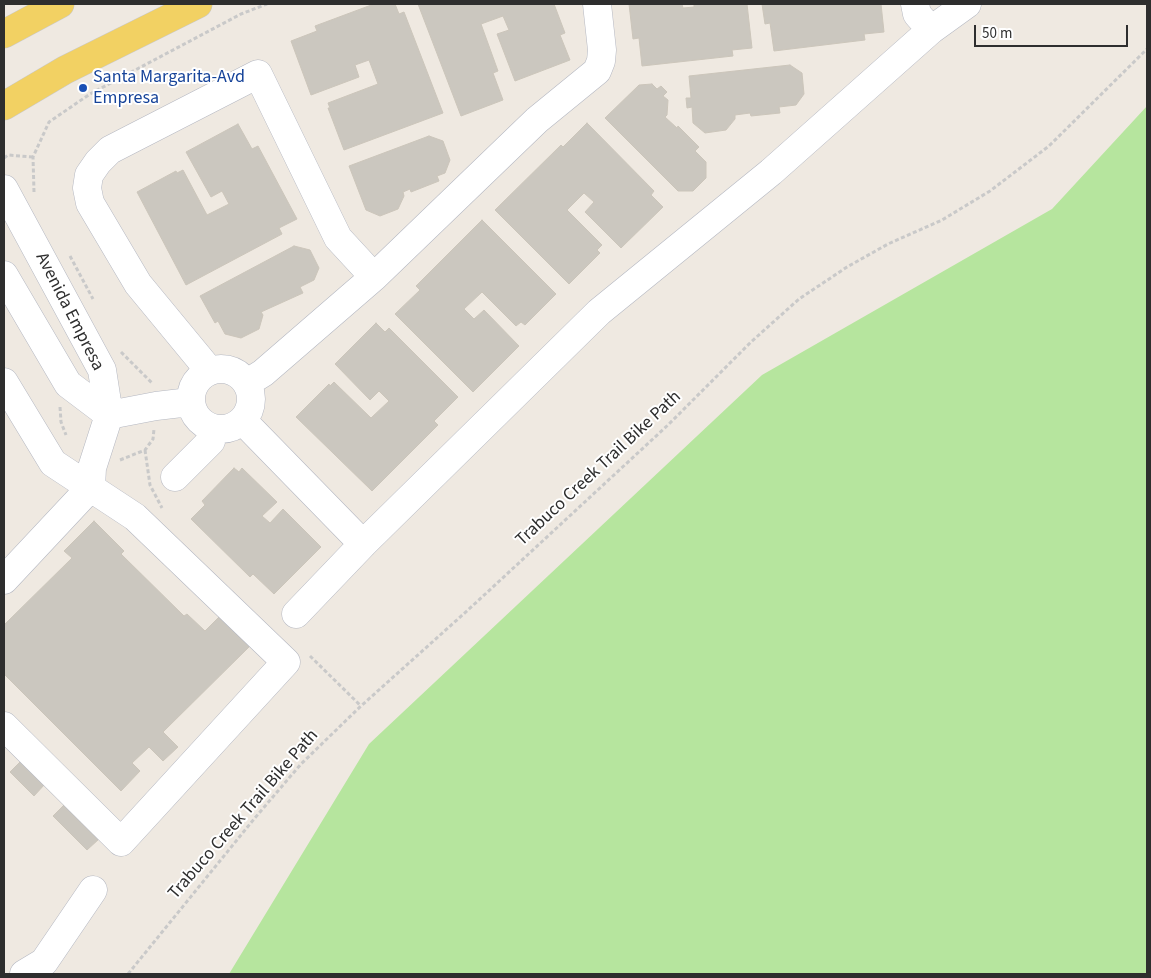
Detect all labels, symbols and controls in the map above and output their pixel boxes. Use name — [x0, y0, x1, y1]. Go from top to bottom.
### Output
scale bar — [976, 15, 1130, 47]
text: 50 m — [982, 23, 1012, 44]
place label: Santa Margarita-Avd Empresa — [93, 67, 245, 110]
marker: Santa Margarita-Avd Empresa — [77, 82, 89, 94]
street label: Avenida Empresa — [30, 249, 108, 375]
street label: Trabuco Creek Trail Bike Path — [512, 387, 686, 551]
street label: Trabuco Creek Trail Bike Path — [164, 726, 324, 904]

